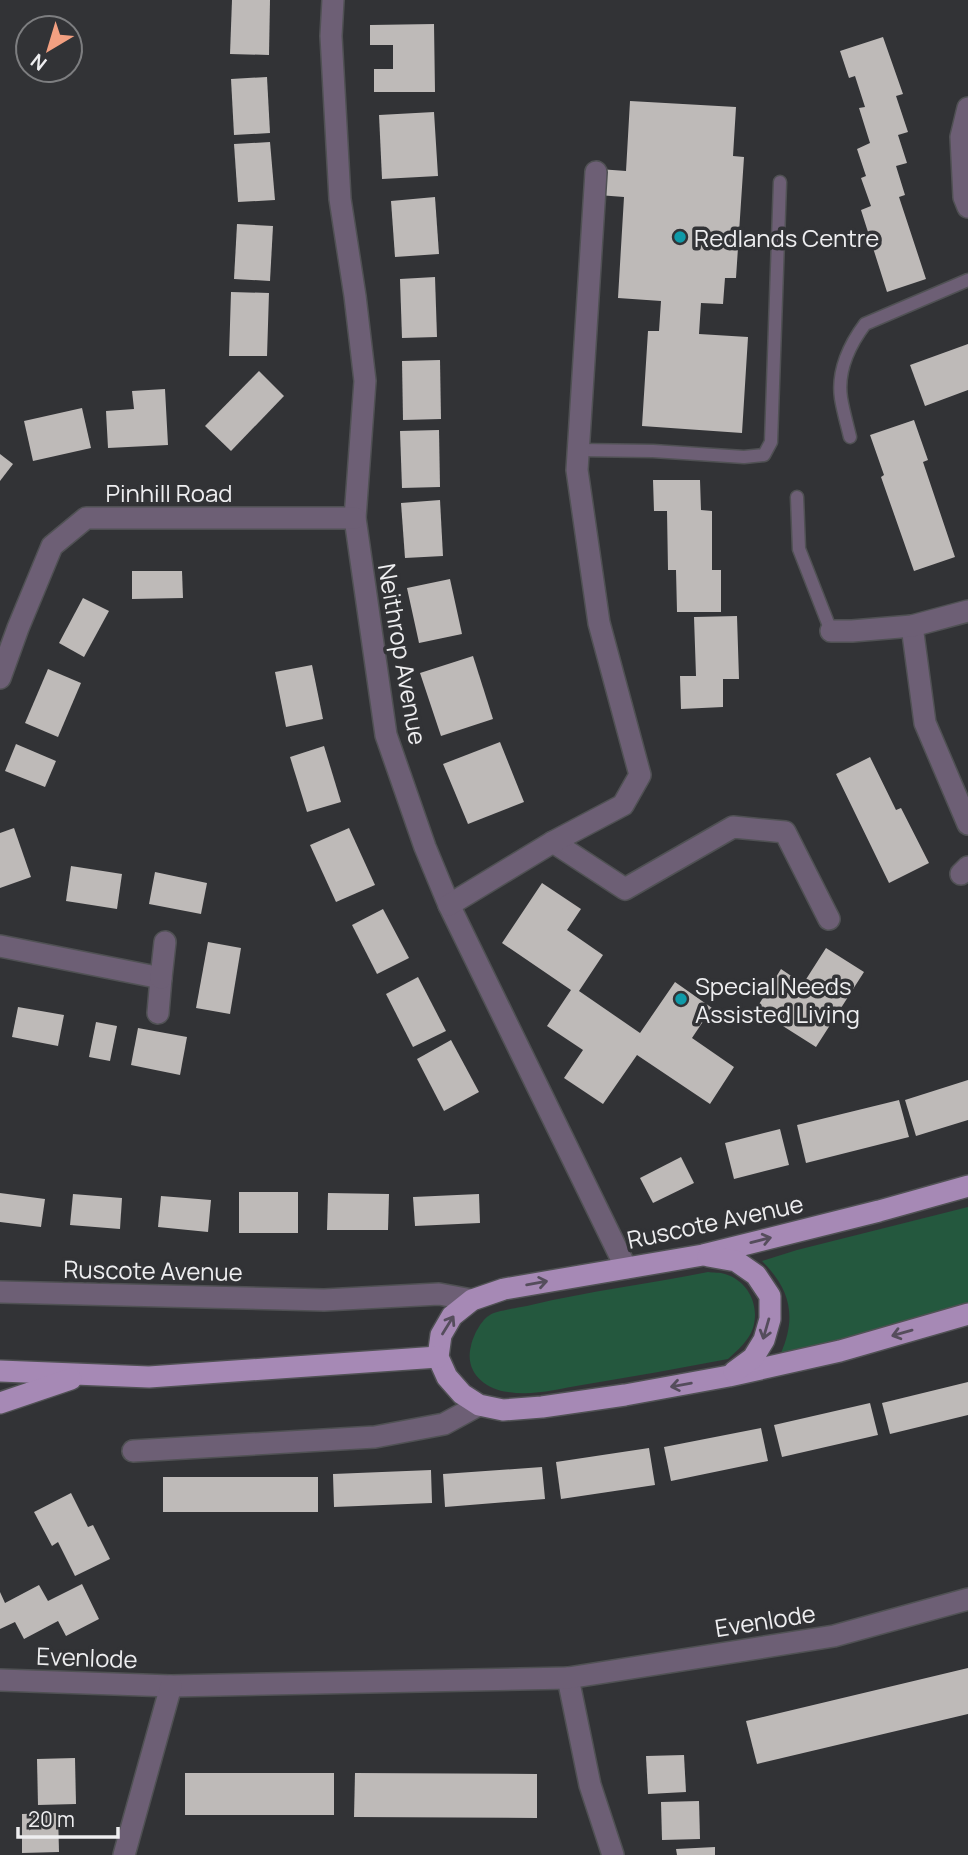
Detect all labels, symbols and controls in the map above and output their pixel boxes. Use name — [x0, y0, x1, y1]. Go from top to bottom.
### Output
north arrow — [14, 14, 84, 84]
text: N — [25, 48, 52, 77]
place label: Redlands Centre — [694, 221, 879, 254]
marker: Redlands Centre — [672, 229, 688, 245]
street label: Pinhill Road — [105, 476, 233, 509]
street label: Neithrop Avenue — [371, 561, 435, 747]
place label: Special Needs Assisted Living — [695, 969, 860, 1030]
marker: Special Needs Assisted Living — [673, 991, 689, 1007]
street label: Ruscote Avenue — [624, 1186, 806, 1256]
one-way arrow — [749, 1233, 772, 1246]
street label: Ruscote Avenue — [63, 1252, 243, 1288]
one-way arrow — [525, 1276, 548, 1289]
one-way arrow — [441, 1315, 455, 1335]
one-way arrow — [759, 1318, 772, 1340]
one-way arrow — [892, 1327, 914, 1340]
one-way arrow — [670, 1379, 693, 1392]
street label: Evenlode — [712, 1596, 818, 1644]
street label: Evenlode — [36, 1639, 138, 1675]
scale bar — [18, 1796, 117, 1840]
text: 20 m — [28, 1805, 75, 1833]

